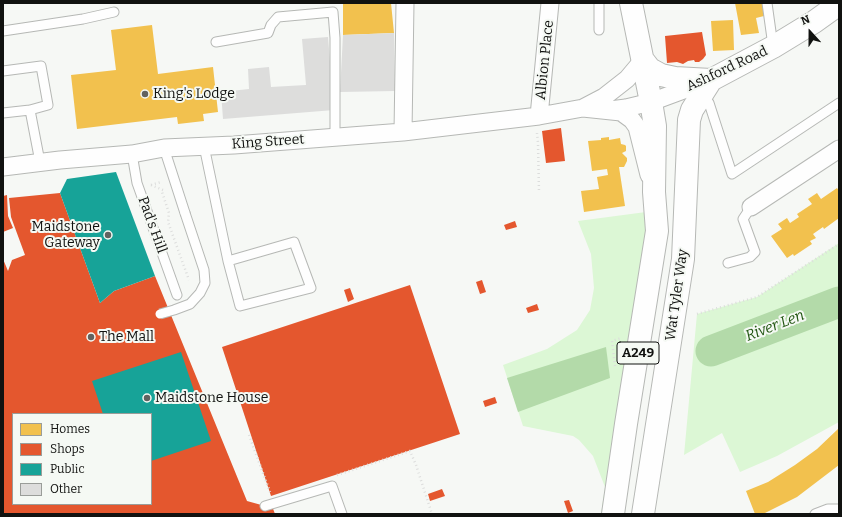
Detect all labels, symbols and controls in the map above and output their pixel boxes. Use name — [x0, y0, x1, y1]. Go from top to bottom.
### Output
north arrow — [790, 12, 830, 52]
text: N — [799, 13, 812, 28]
street label: Albion Place — [532, 19, 558, 101]
street label: Ashford Road — [684, 43, 770, 95]
place label: King's Lodge — [153, 86, 235, 102]
marker: King's Lodge — [140, 89, 150, 99]
street label: King Street — [231, 131, 305, 153]
street label: Pad's Hill — [134, 194, 170, 256]
place label: Maidstone Gateway — [31, 219, 100, 252]
marker: Maidstone Gateway — [103, 230, 113, 240]
street label: Wat Tyler Way — [662, 248, 692, 342]
water label: River Len — [743, 307, 807, 345]
place label: The Mall — [99, 329, 154, 345]
marker: The Mall — [86, 332, 96, 342]
road number: A249 — [617, 342, 659, 364]
place label: Maidstone House — [155, 390, 268, 406]
marker: Maidstone House — [142, 393, 152, 403]
legend — [12, 413, 152, 505]
text: Homes — [50, 422, 90, 436]
text: Shops — [50, 442, 84, 456]
text: Public — [50, 462, 85, 476]
text: Other — [50, 482, 82, 496]

